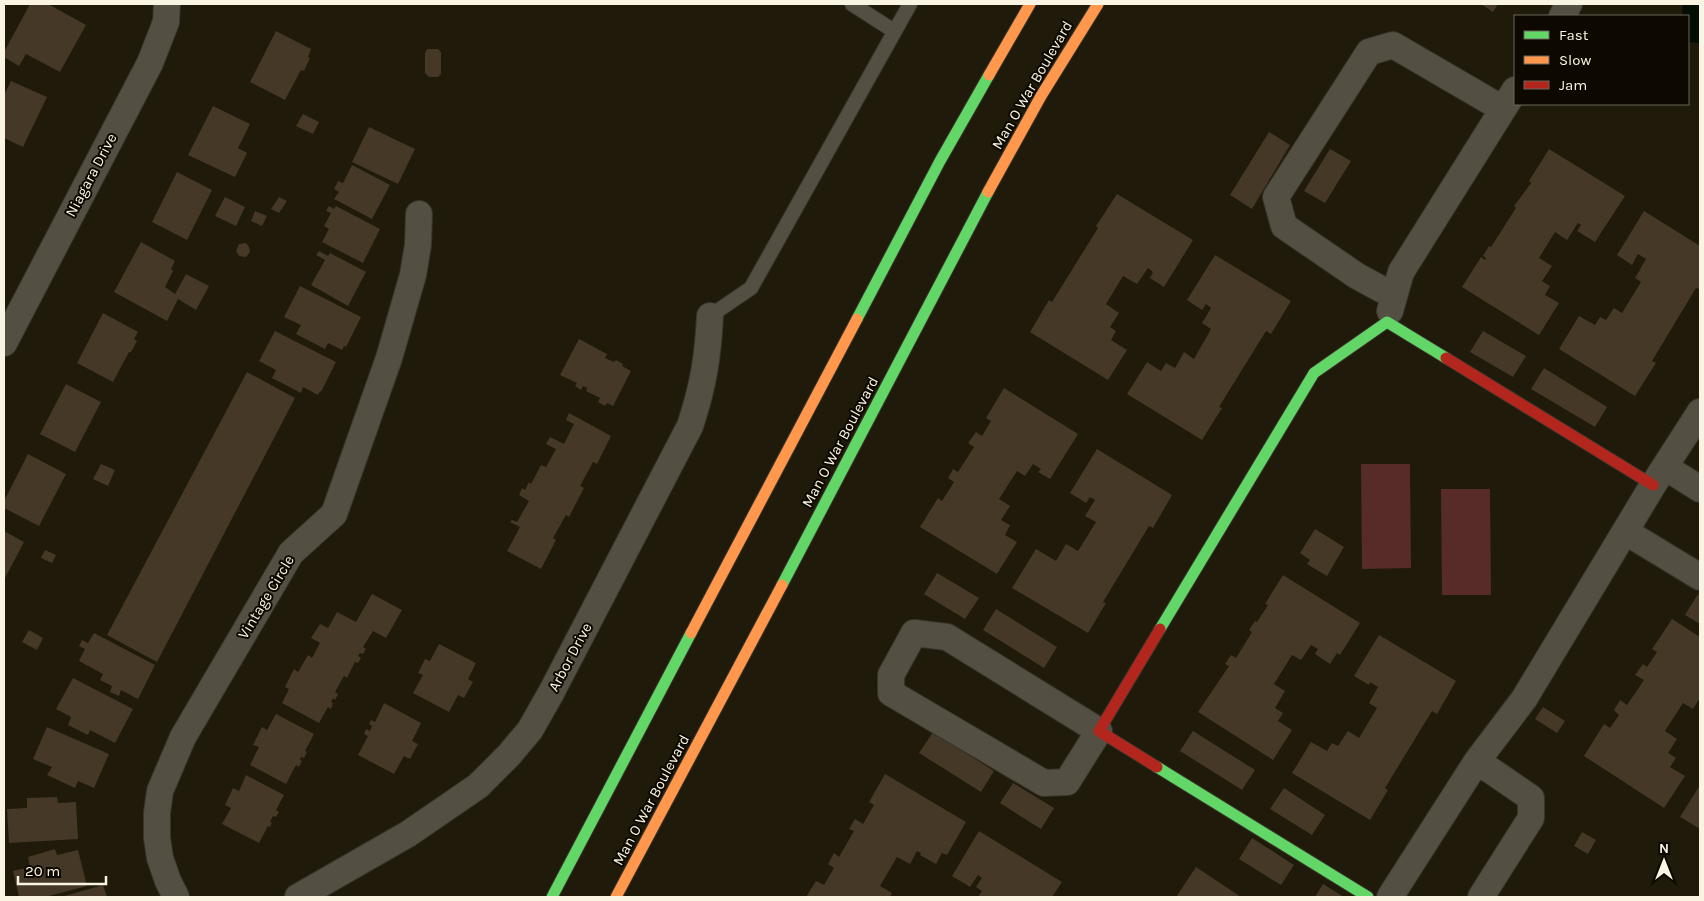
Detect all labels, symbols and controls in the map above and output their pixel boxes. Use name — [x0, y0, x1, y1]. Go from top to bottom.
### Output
legend — [1514, 15, 1689, 105]
street label: Man O War Boulevard — [988, 17, 1076, 153]
text: Fast — [1559, 26, 1589, 44]
text: Slow — [1559, 51, 1591, 69]
text: Jam — [1559, 76, 1587, 94]
street label: Niagara Drive — [61, 130, 121, 220]
street label: Man O War Boulevard — [798, 373, 882, 511]
street label: Vintage Circle — [234, 552, 298, 642]
street label: Arbor Drive — [544, 620, 596, 694]
street label: Man O War Boulevard — [609, 731, 693, 869]
north arrow — [1639, 836, 1689, 886]
text: N — [1659, 840, 1669, 857]
scale bar — [18, 854, 105, 886]
text: 20 m — [25, 862, 60, 880]

